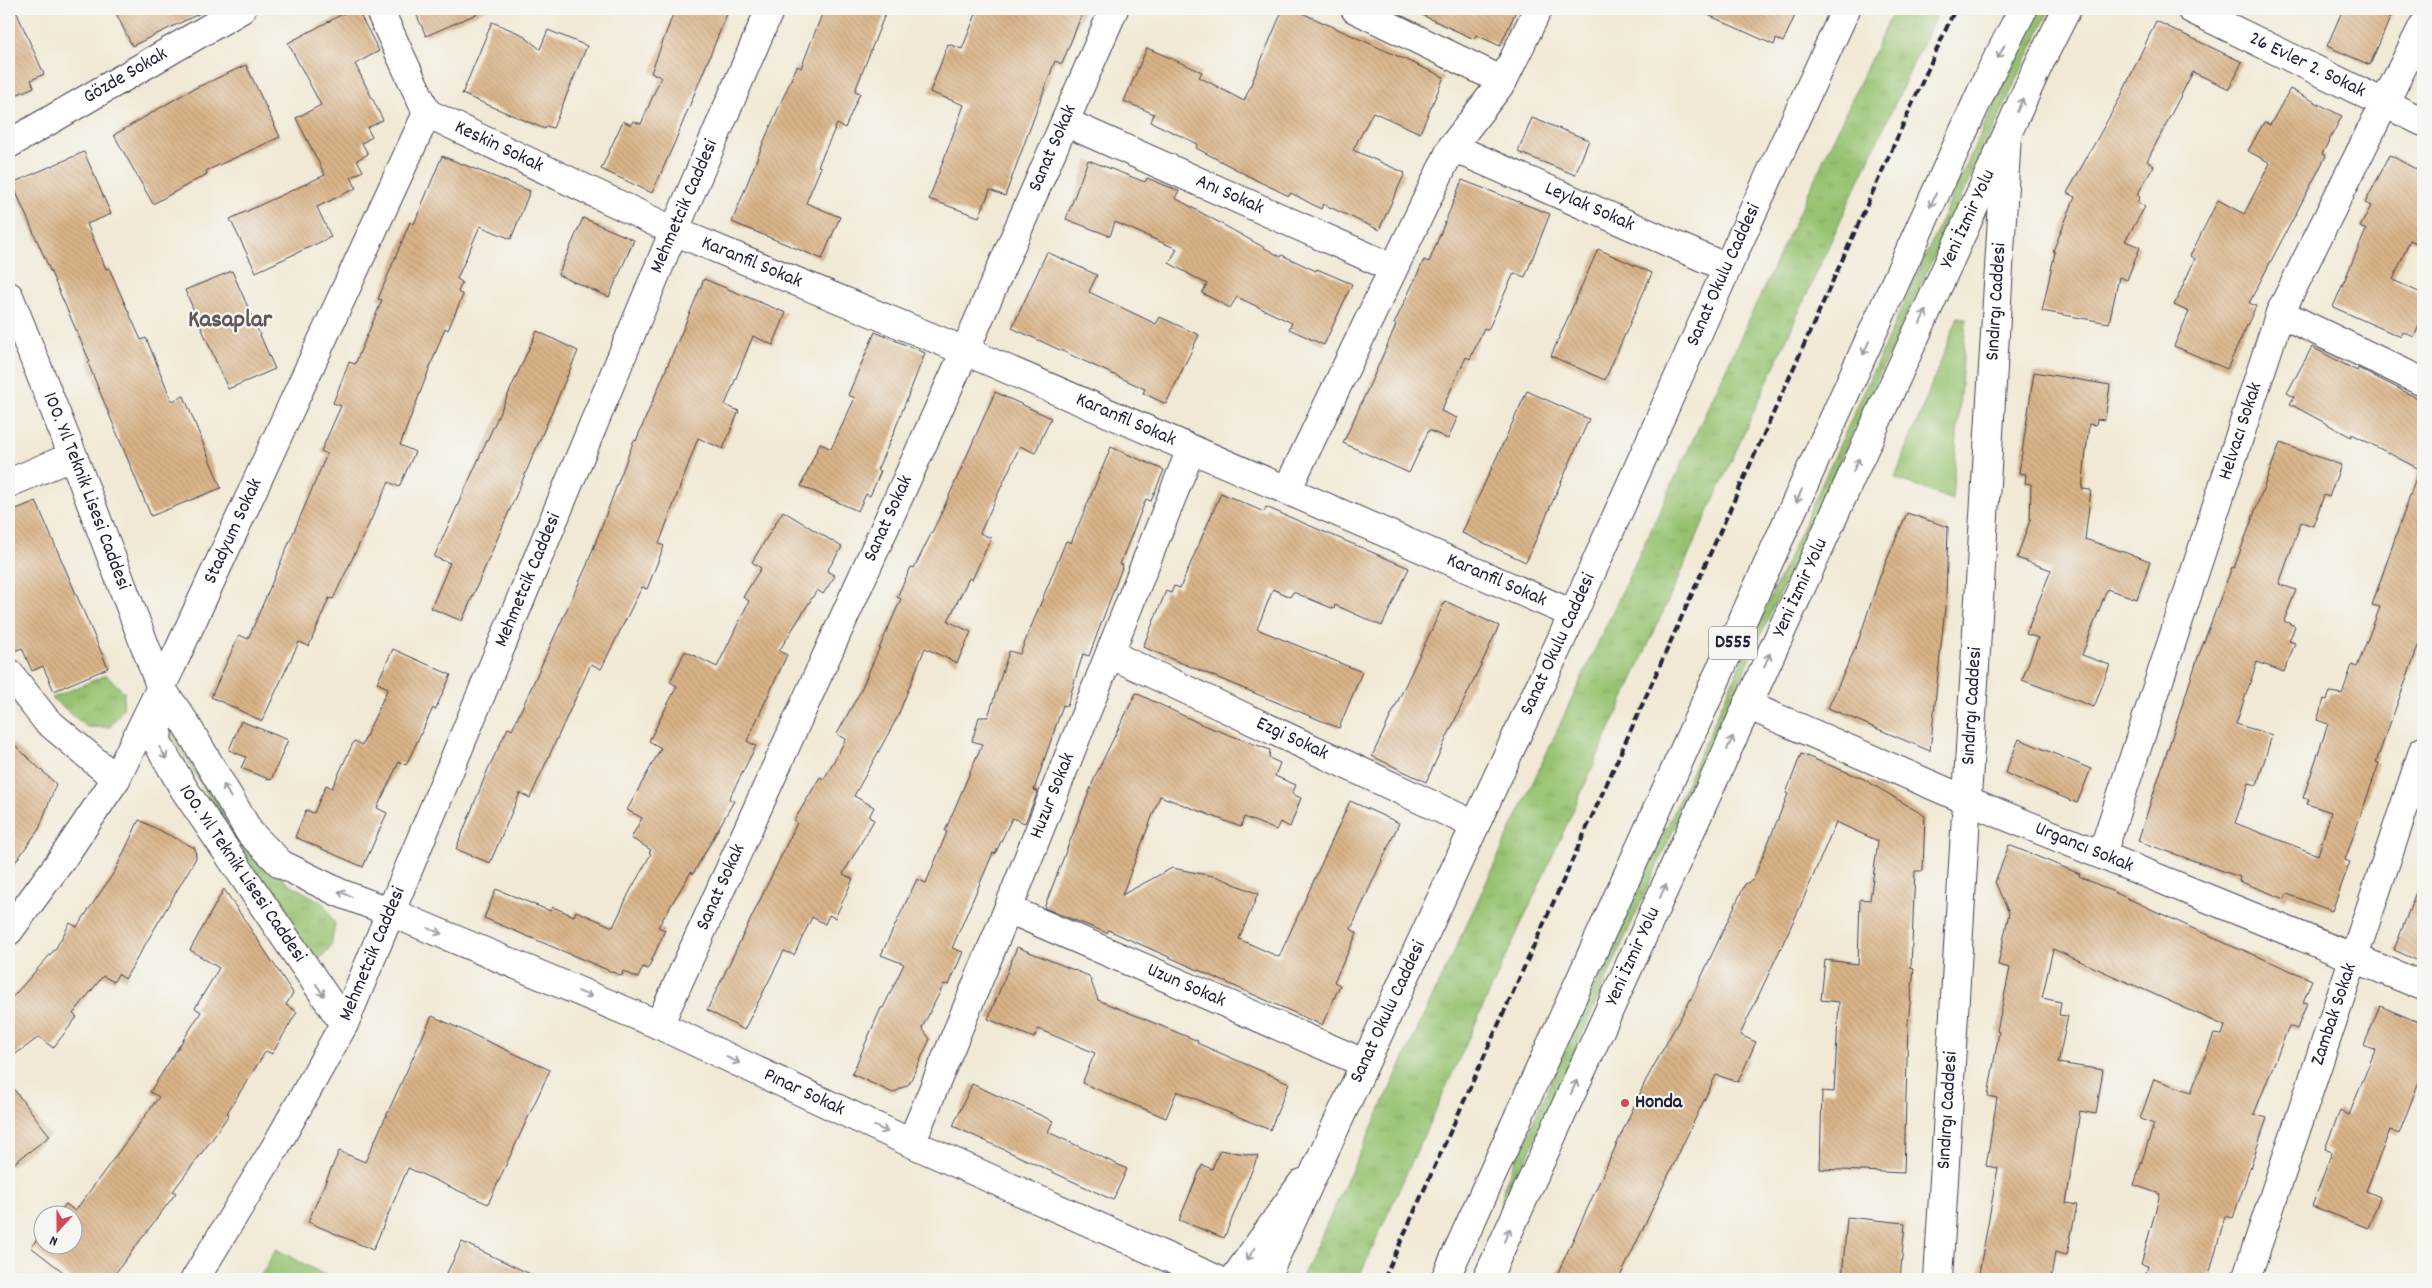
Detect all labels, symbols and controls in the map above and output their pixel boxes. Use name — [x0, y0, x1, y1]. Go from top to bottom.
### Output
street label: 26 Evler 2. Sokak — [2244, 25, 2370, 106]
street label: Gözde Sokak — [79, 41, 173, 112]
one-way arrow — [1996, 44, 2005, 59]
one-way arrow — [2015, 98, 2025, 113]
street label: Sanat Sokak — [1022, 101, 1084, 197]
street label: Keskin Sokak — [449, 114, 548, 181]
street label: Mehmetcik Caddesi — [644, 135, 726, 278]
street label: Yeni İzmir Yolu — [1934, 165, 2003, 273]
street label: Anı Sokak — [1191, 168, 1268, 223]
street label: Leylak Sokak — [1540, 175, 1639, 239]
one-way arrow — [1928, 192, 1937, 207]
street label: Sanat Okulu Caddesi — [1680, 199, 1769, 351]
street label: Karanfil Sokak — [697, 230, 806, 296]
street label: Sındırgı Caddesi — [1979, 242, 2014, 362]
district label: Kasaplar — [188, 303, 273, 339]
one-way arrow — [1919, 310, 1929, 325]
one-way arrow — [1861, 340, 1871, 355]
street label: Helvacı Sokak — [2212, 379, 2270, 484]
street label: Karanfil Sokak — [1071, 386, 1180, 455]
street label: 100. Yıl Teknik Lisesi Caddesi — [35, 388, 137, 595]
one-way arrow — [1851, 457, 1861, 472]
street label: Sanat Sokak — [857, 471, 921, 567]
street label: Stadyum Sokak — [197, 474, 270, 589]
one-way arrow — [1794, 488, 1804, 503]
street label: Mehmetcik Caddesi — [488, 508, 569, 652]
street label: Yeni İzmir Yolu — [1766, 534, 1836, 642]
street label: Karanfil Sokak — [1442, 547, 1551, 615]
street label: Sanat Okulu Caddesi — [1514, 569, 1603, 721]
road number: D555 — [1709, 626, 1757, 660]
street label: Sındırgı Caddesi — [1955, 646, 1990, 766]
one-way arrow — [1763, 653, 1773, 668]
street label: Ezgi Sokak — [1251, 710, 1333, 768]
one-way arrow — [1725, 736, 1735, 751]
one-way arrow — [158, 745, 168, 759]
street label: Huzur Sokak — [1023, 749, 1083, 843]
street label: 100. Yıl Teknik Lisesi Caddesi — [171, 780, 313, 969]
one-way arrow — [221, 784, 231, 798]
street label: Urgancı Sokak — [2030, 815, 2137, 881]
street label: Sanat Sokak — [690, 840, 753, 935]
street label: Mehmetcik Caddesi — [333, 882, 414, 1026]
one-way arrow — [1658, 884, 1668, 899]
one-way arrow — [338, 889, 353, 899]
street label: Yeni İzmir Yolu — [1599, 903, 1668, 1011]
one-way arrow — [427, 927, 442, 936]
street label: Sanat Okulu Caddesi — [1343, 936, 1434, 1088]
street label: Uzun Sokak — [1142, 957, 1230, 1015]
street label: Zambak Sokak — [2305, 960, 2365, 1069]
one-way arrow — [315, 983, 326, 997]
one-way arrow — [577, 990, 592, 999]
street label: Sındırgı Caddesi — [1931, 1050, 1966, 1170]
one-way arrow — [725, 1056, 740, 1065]
street label: Pınar Sokak — [759, 1062, 849, 1124]
one-way arrow — [1570, 1080, 1579, 1095]
place label: Honda — [1635, 1089, 1683, 1117]
marker: Honda — [1619, 1097, 1631, 1109]
one-way arrow — [873, 1124, 888, 1134]
north arrow — [32, 1206, 82, 1256]
one-way arrow — [1503, 1228, 1512, 1243]
text: N — [47, 1230, 61, 1251]
one-way arrow — [1246, 1247, 1257, 1260]

